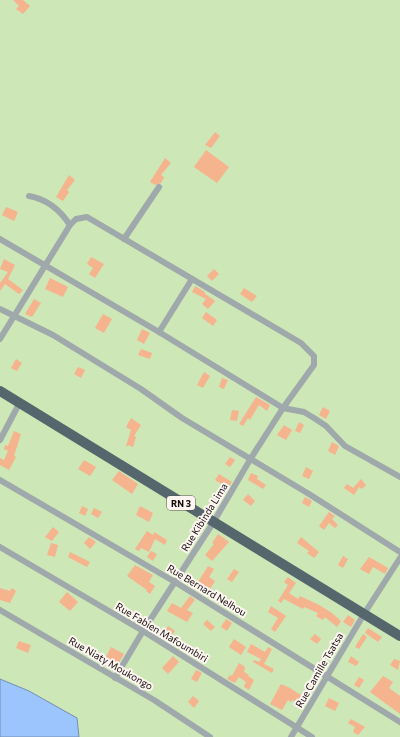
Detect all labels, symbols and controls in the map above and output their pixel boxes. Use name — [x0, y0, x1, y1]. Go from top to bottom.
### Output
street label: Rue Kibinda Lima — [178, 481, 230, 553]
road number: RN 3 — [167, 496, 195, 510]
street label: Rue Bernard Nelhou — [165, 562, 249, 618]
street label: Rue Fabien Mafoumbiri — [114, 600, 210, 664]
street label: Rue Camille Tsatsa — [293, 630, 345, 710]
street label: Rue Niaty Moukongo — [67, 634, 155, 692]

